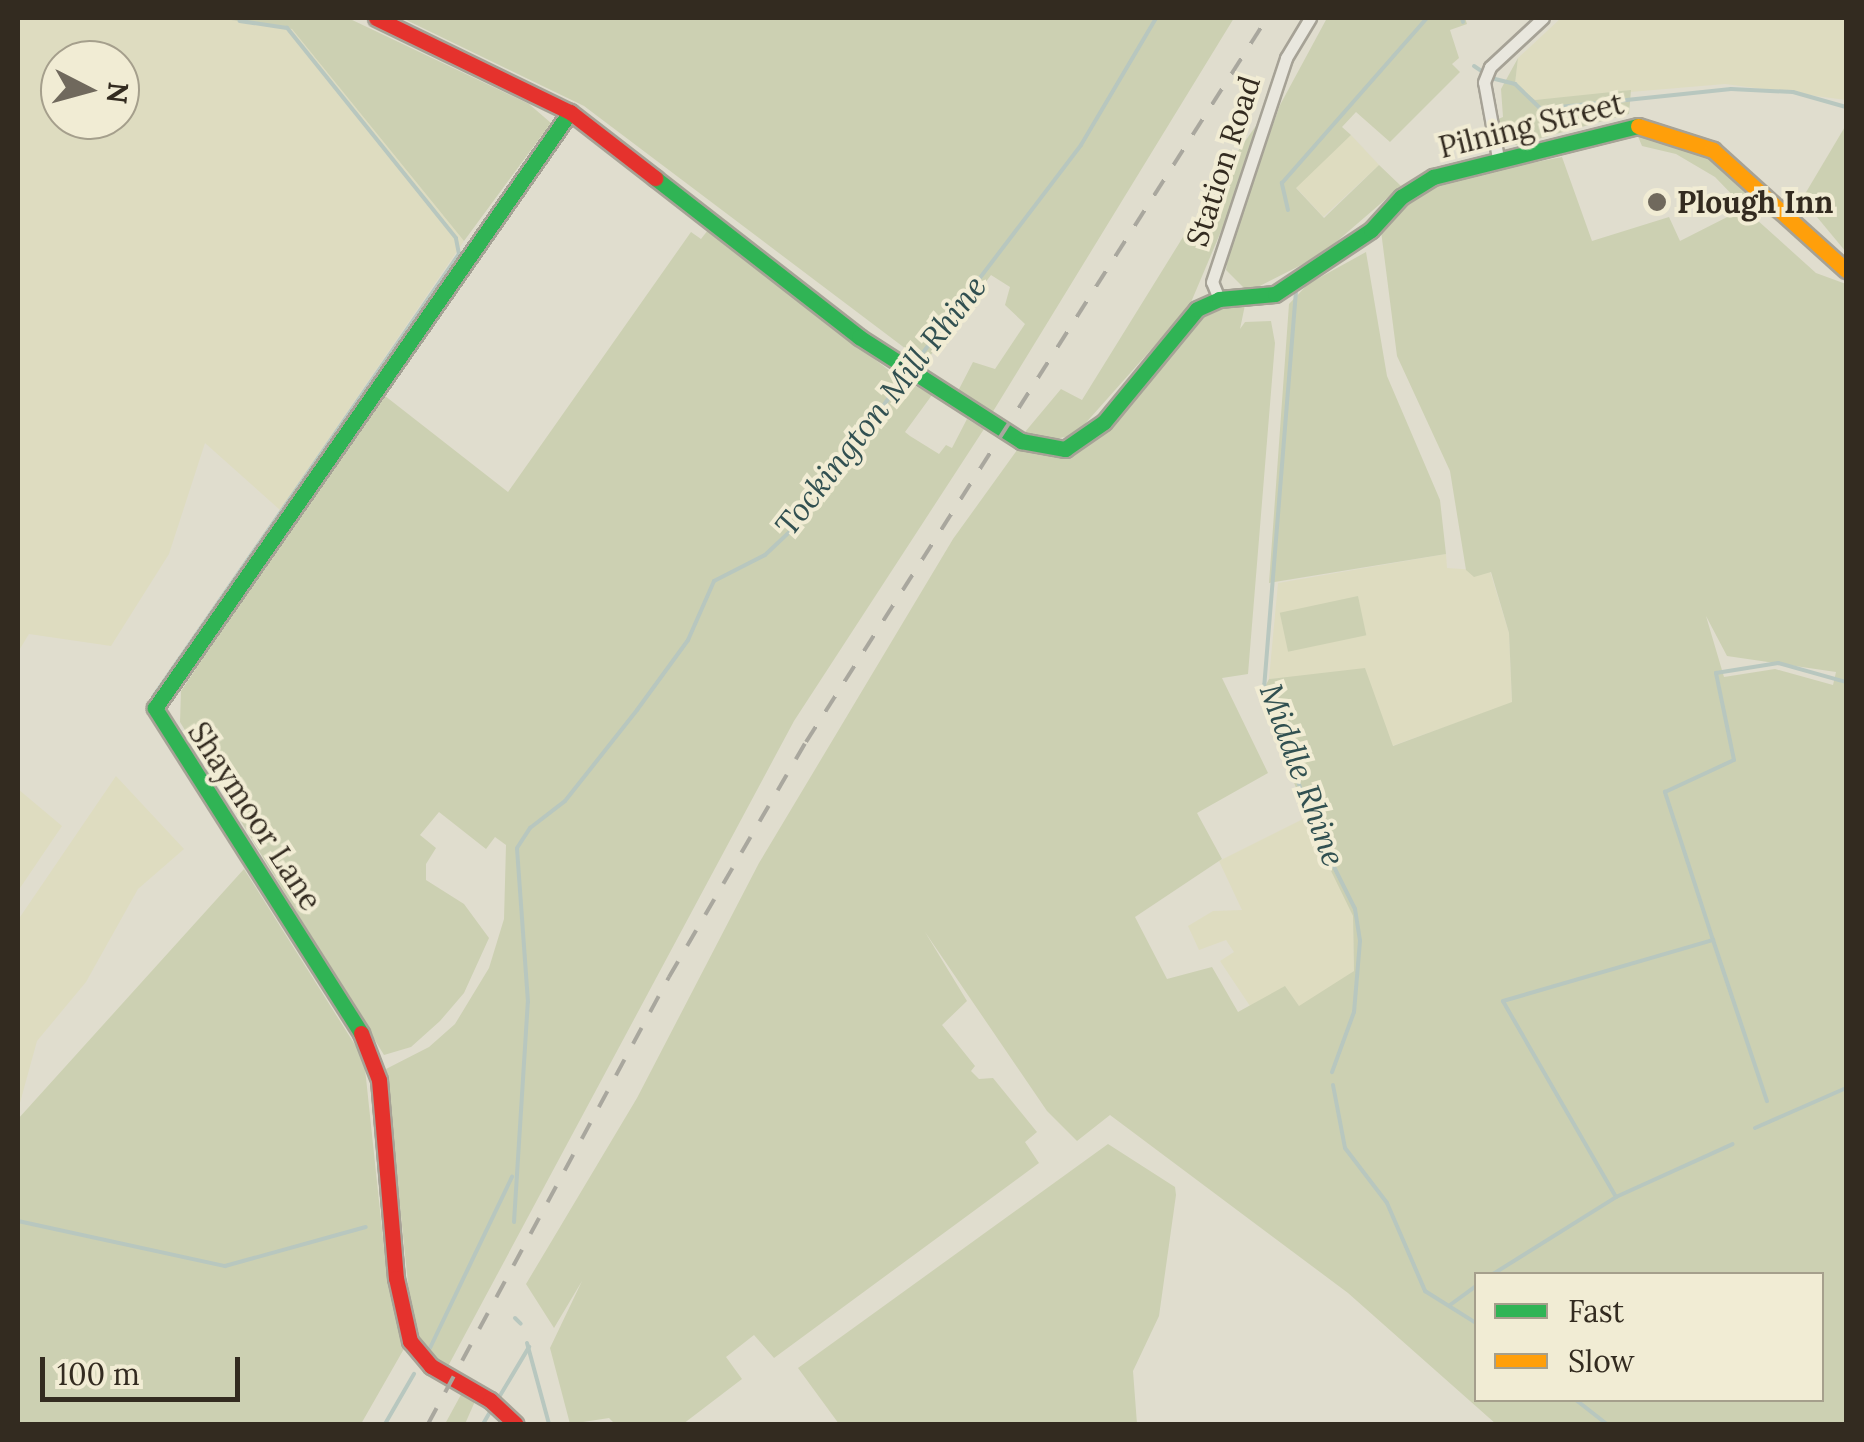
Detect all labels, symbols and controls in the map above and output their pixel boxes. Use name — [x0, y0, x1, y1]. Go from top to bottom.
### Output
north arrow — [40, 40, 140, 140]
street label: Station Road — [1179, 71, 1267, 251]
text: N — [99, 80, 137, 106]
street label: Pilning Street — [1435, 85, 1627, 165]
place label: Plough Inn — [1677, 184, 1833, 220]
marker: Plough Inn — [1646, 191, 1668, 213]
water label: Tockington Mill Rhine — [767, 268, 995, 544]
water label: Middle Rhine — [1251, 679, 1353, 871]
street label: Shaymoor Lane — [181, 715, 329, 917]
legend — [1474, 1272, 1824, 1402]
text: Fast — [1568, 1292, 1624, 1330]
scale bar — [45, 1337, 245, 1399]
text: Slow — [1568, 1342, 1634, 1380]
text: 100 m — [57, 1355, 140, 1393]

